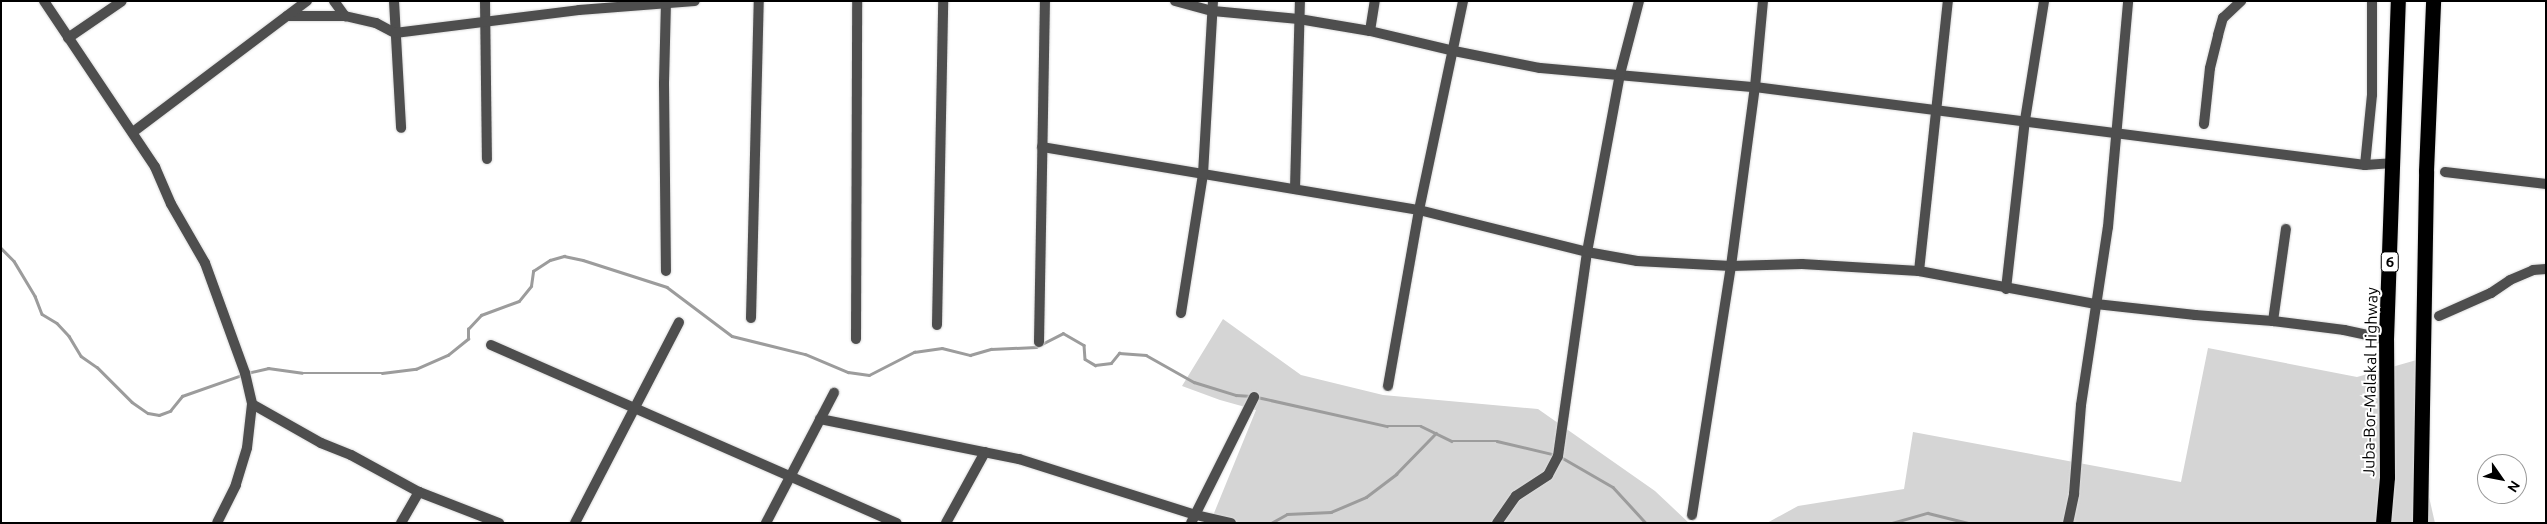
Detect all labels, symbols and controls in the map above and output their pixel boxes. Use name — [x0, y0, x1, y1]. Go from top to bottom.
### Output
road number: 6 — [2380, 250, 2400, 274]
street label: Juba-Bor-Malakal Highway — [2359, 287, 2381, 477]
north arrow — [2477, 454, 2527, 504]
text: N — [2504, 478, 2523, 495]

